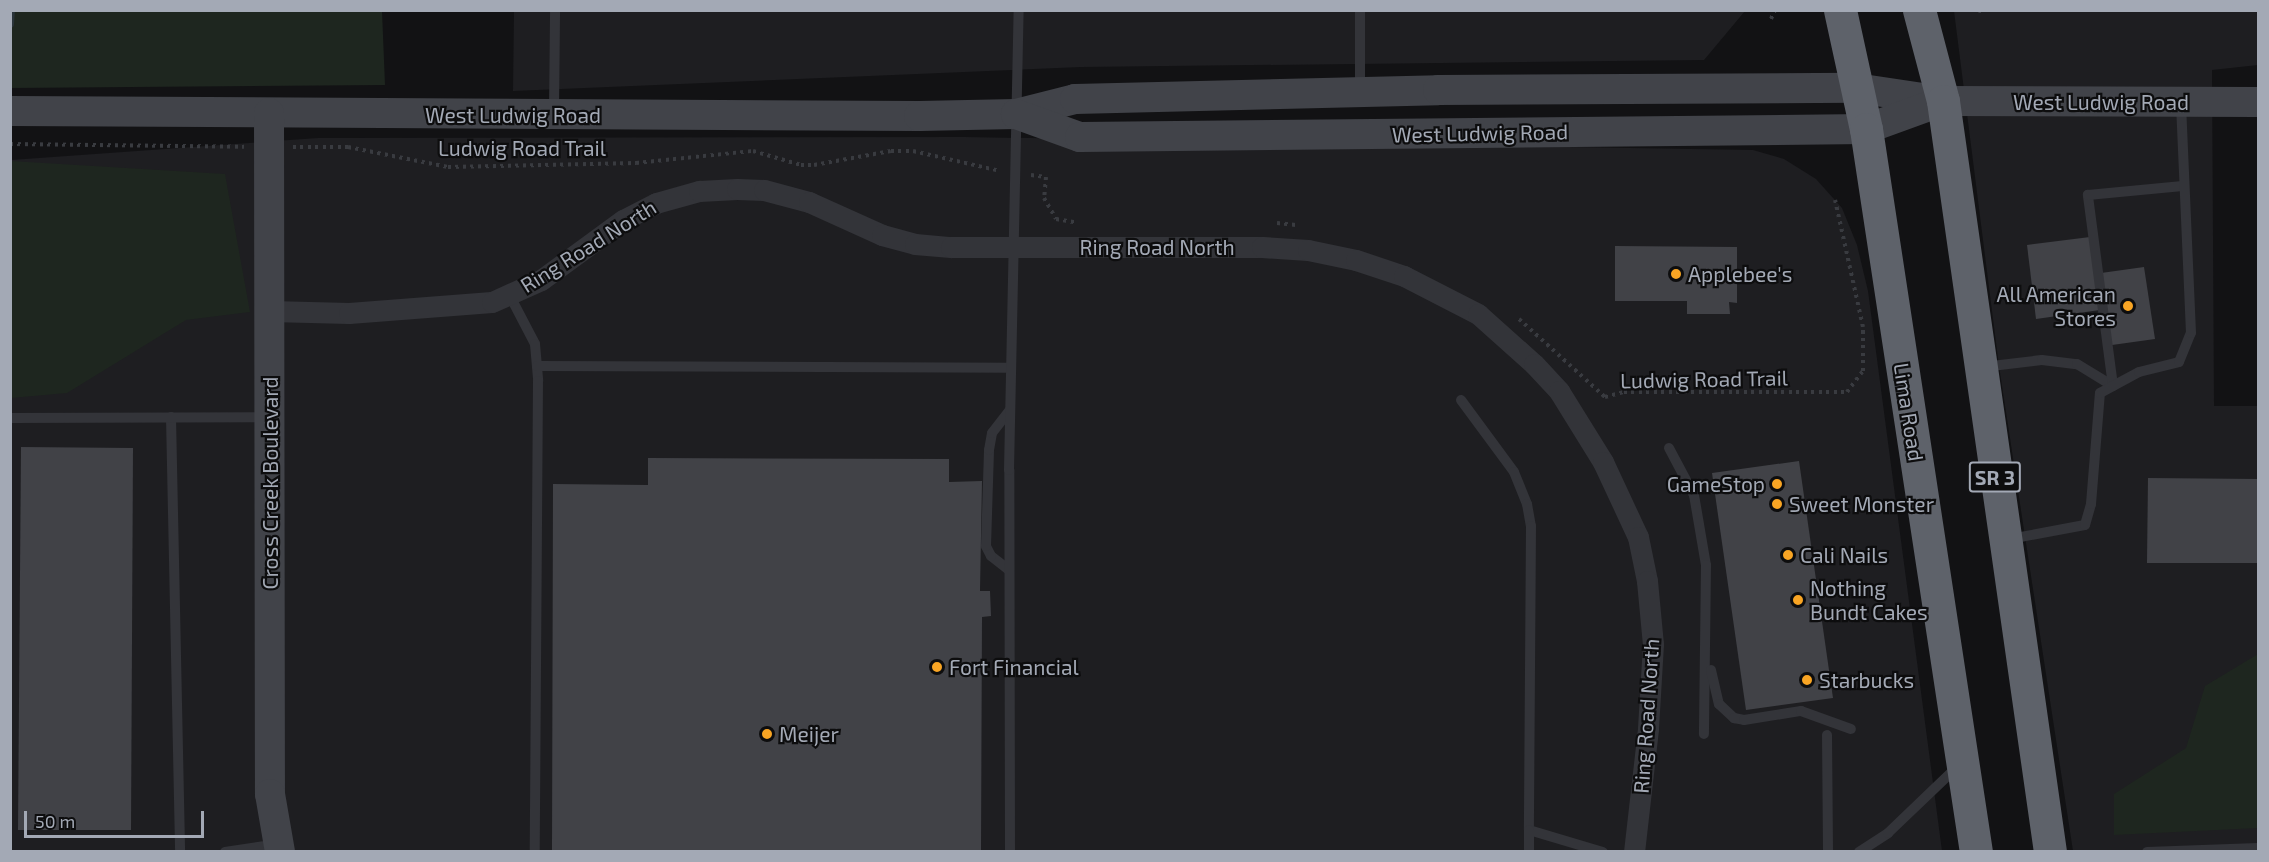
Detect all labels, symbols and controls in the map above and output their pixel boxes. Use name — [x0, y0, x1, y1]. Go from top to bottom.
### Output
street label: West Ludwig Road — [2013, 89, 2189, 115]
street label: West Ludwig Road — [425, 102, 601, 128]
street label: West Ludwig Road — [1392, 119, 1568, 147]
street label: Ludwig Road Trail — [438, 135, 606, 161]
street label: Ring Road North — [516, 194, 660, 298]
street label: Ring Road North — [1079, 234, 1235, 260]
place label: Applebee's — [1688, 261, 1792, 287]
marker: Applebee's — [1669, 267, 1683, 281]
place label: All American Stores — [1995, 281, 2116, 331]
marker: All American Stores — [2121, 299, 2135, 313]
street label: Lima Road — [1889, 361, 1929, 463]
street label: Ludwig Road Trail — [1620, 365, 1788, 393]
street label: Cross Creek Boulevard — [257, 376, 283, 590]
road number: SR 3 — [1968, 460, 2022, 494]
place label: GameStop — [1667, 471, 1765, 497]
marker: GameStop — [1770, 477, 1784, 491]
place label: Sweet Monster — [1789, 491, 1934, 517]
marker: Sweet Monster — [1770, 497, 1784, 511]
place label: Cali Nails — [1800, 542, 1888, 568]
marker: Cali Nails — [1781, 548, 1795, 562]
place label: Nothing Bundt Cakes — [1810, 575, 1928, 625]
marker: Nothing Bundt Cakes — [1791, 593, 1805, 607]
street label: Ring Road North — [1628, 638, 1664, 794]
place label: Fort Financial — [949, 654, 1079, 680]
marker: Fort Financial — [930, 660, 944, 674]
place label: Starbucks — [1819, 667, 1914, 693]
marker: Starbucks — [1800, 673, 1814, 687]
place label: Meijer — [779, 721, 839, 747]
marker: Meijer — [760, 727, 774, 741]
scale bar — [27, 799, 207, 837]
text: 50 m — [35, 810, 75, 832]

